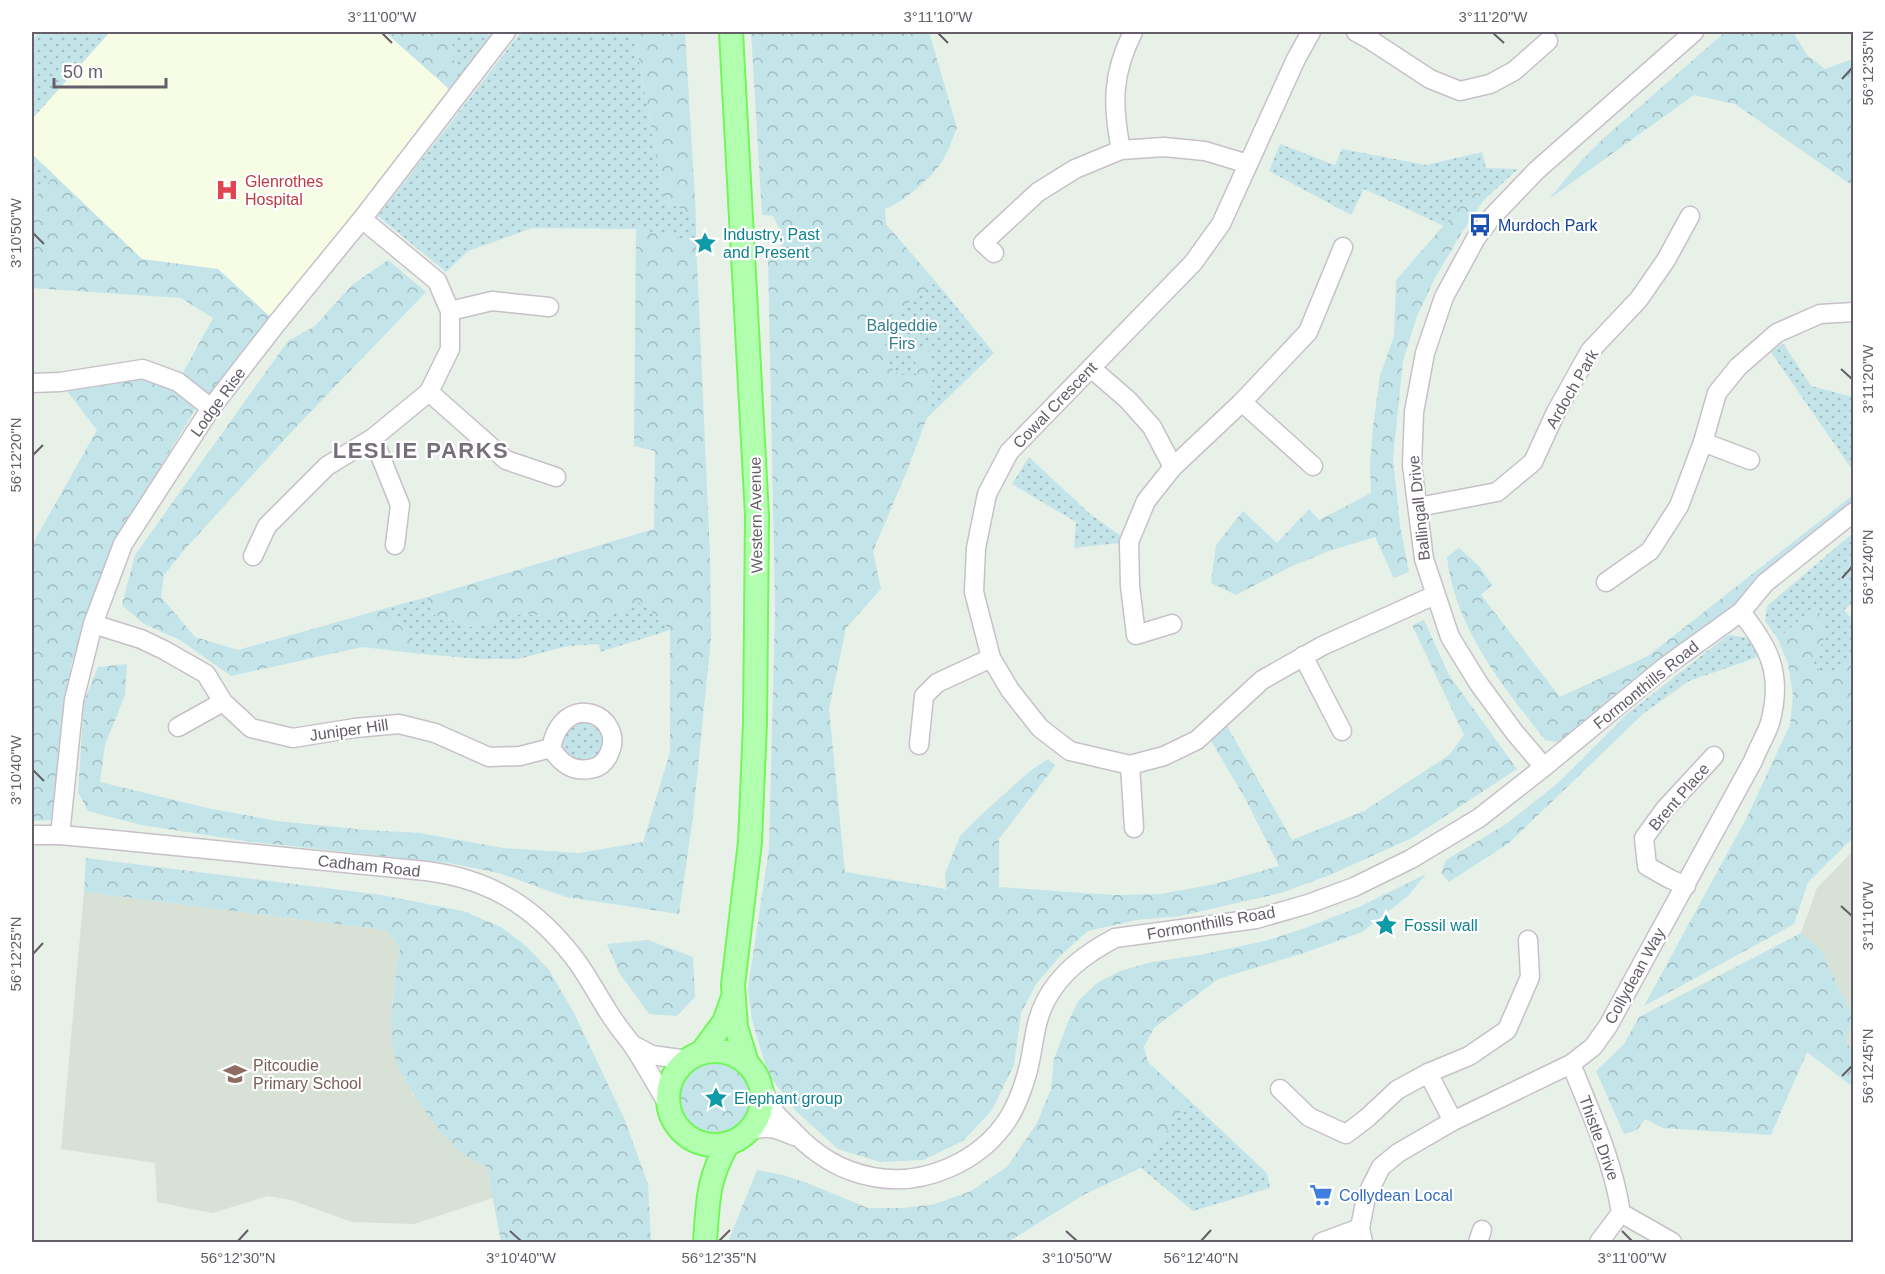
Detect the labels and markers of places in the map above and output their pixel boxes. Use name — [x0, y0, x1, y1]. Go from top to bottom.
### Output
place label: Glenrothes Hospital — [245, 173, 323, 208]
hospital icon: Glenrothes Hospital — [214, 177, 240, 203]
bus stop icon: Murdoch Park — [1467, 212, 1493, 238]
place label: Murdoch Park — [1498, 217, 1599, 234]
place label: Industry, Past and Present — [723, 226, 820, 261]
place icon: Industry, Past and Present — [692, 230, 718, 256]
place icon: Fossil wall — [1373, 912, 1399, 938]
place label: Fossil wall — [1404, 917, 1478, 934]
place label: Pitcoudie Primary School — [253, 1057, 361, 1092]
school or university icon: Pitcoudie Primary School — [222, 1061, 248, 1087]
place icon: Elephant group — [703, 1085, 729, 1111]
place label: Elephant group — [734, 1090, 843, 1107]
supermarket icon: Collydean Local — [1308, 1182, 1334, 1208]
place label: Collydean Local — [1339, 1187, 1453, 1204]

